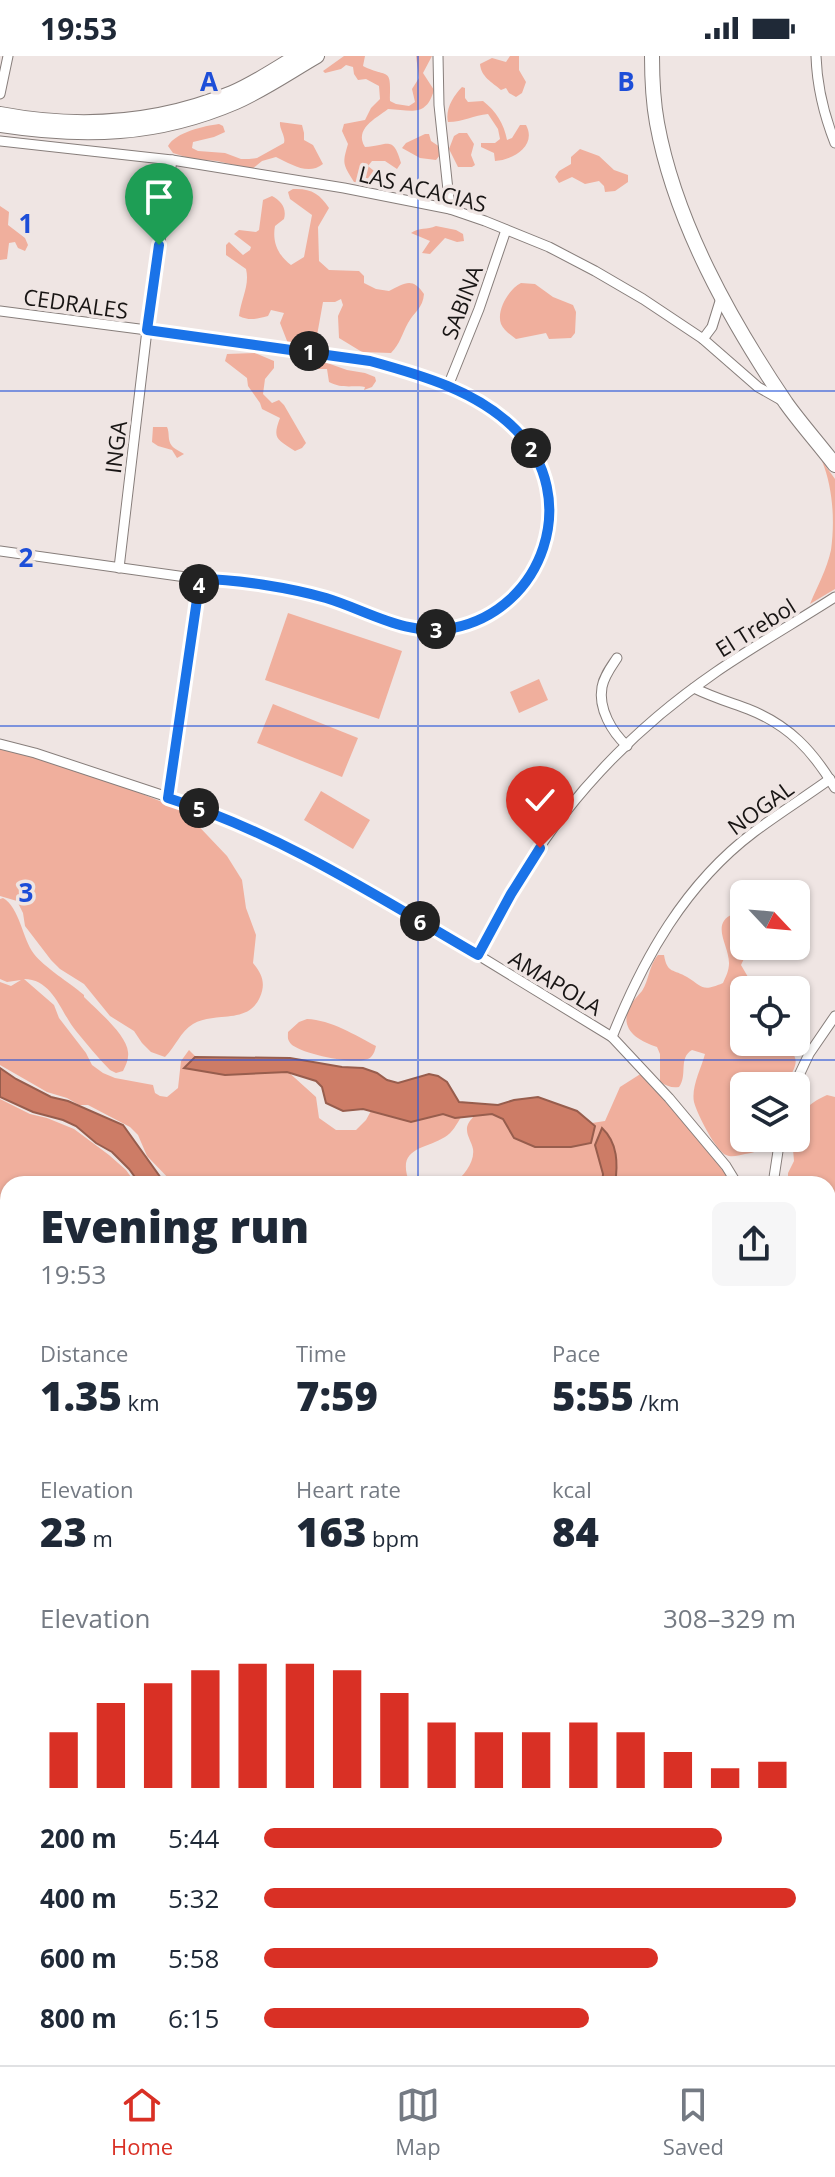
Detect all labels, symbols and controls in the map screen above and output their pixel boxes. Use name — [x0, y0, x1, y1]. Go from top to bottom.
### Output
text: 19:53 — [40, 8, 117, 49]
text: A — [200, 63, 218, 99]
text: B — [617, 63, 635, 99]
street label: LAS ACACIAS — [356, 158, 490, 218]
pin — [125, 163, 193, 245]
icon: arrive — [137, 175, 181, 219]
text: 1 — [19, 205, 33, 241]
street label: SABINA — [433, 261, 489, 343]
street label: CEDRALES — [22, 281, 130, 325]
pin: 1 — [289, 331, 329, 371]
text: 1 — [303, 336, 315, 366]
street label: INGA — [97, 419, 133, 475]
pin: 2 — [511, 428, 551, 468]
text: 2 — [525, 433, 537, 463]
text: 2 — [19, 539, 34, 575]
pin: 4 — [179, 564, 219, 604]
text: 4 — [193, 569, 205, 599]
street label: El Trebol — [709, 591, 801, 663]
pin: 3 — [416, 609, 456, 649]
text: 3 — [430, 614, 442, 644]
pin — [506, 766, 574, 848]
street label: NOGAL — [721, 773, 799, 841]
icon: check — [518, 778, 562, 822]
pin: 5 — [179, 788, 219, 828]
text: 5 — [193, 793, 205, 823]
text: 3 — [19, 874, 33, 910]
north arrow — [730, 880, 810, 960]
map controls — [730, 880, 810, 1152]
pin: 6 — [400, 901, 440, 941]
text: 6 — [414, 906, 426, 936]
street label: AMAPOLA — [504, 943, 608, 1022]
button: locate — [730, 976, 810, 1056]
button: layers — [730, 1072, 810, 1152]
text: Evening run — [40, 1196, 309, 1256]
button: share — [712, 1202, 796, 1286]
text: 19:53 — [40, 1256, 106, 1292]
text: Distance — [40, 1338, 128, 1368]
text: Time — [296, 1338, 346, 1368]
text: Pace — [552, 1338, 600, 1368]
text: 1.35 — [40, 1368, 122, 1423]
text: 7:59 — [296, 1368, 378, 1423]
text: 5:55 — [552, 1368, 634, 1423]
text: km — [122, 1387, 160, 1417]
text: /km — [634, 1387, 680, 1417]
text: Elevation — [40, 1474, 133, 1504]
text: Heart rate — [296, 1474, 401, 1504]
text: kcal — [552, 1474, 592, 1504]
text: 23 — [40, 1504, 87, 1559]
text: 163 — [296, 1504, 366, 1559]
text: 84 — [552, 1504, 599, 1559]
text: m — [87, 1523, 113, 1553]
text: bpm — [366, 1523, 419, 1553]
text: Elevation — [40, 1600, 150, 1636]
text: 308–329 m — [663, 1600, 796, 1636]
text: 200 m — [40, 1820, 117, 1856]
text: 5:44 — [168, 1820, 219, 1856]
text: 400 m — [40, 1880, 117, 1916]
text: 5:32 — [168, 1880, 219, 1916]
text: 600 m — [40, 1940, 117, 1976]
text: 5:58 — [168, 1940, 219, 1976]
text: 800 m — [40, 2000, 117, 2036]
text: 6:15 — [168, 2000, 219, 2036]
tab: Home — [111, 2083, 173, 2161]
tab: Map — [395, 2083, 441, 2161]
tab: Saved — [663, 2083, 724, 2161]

